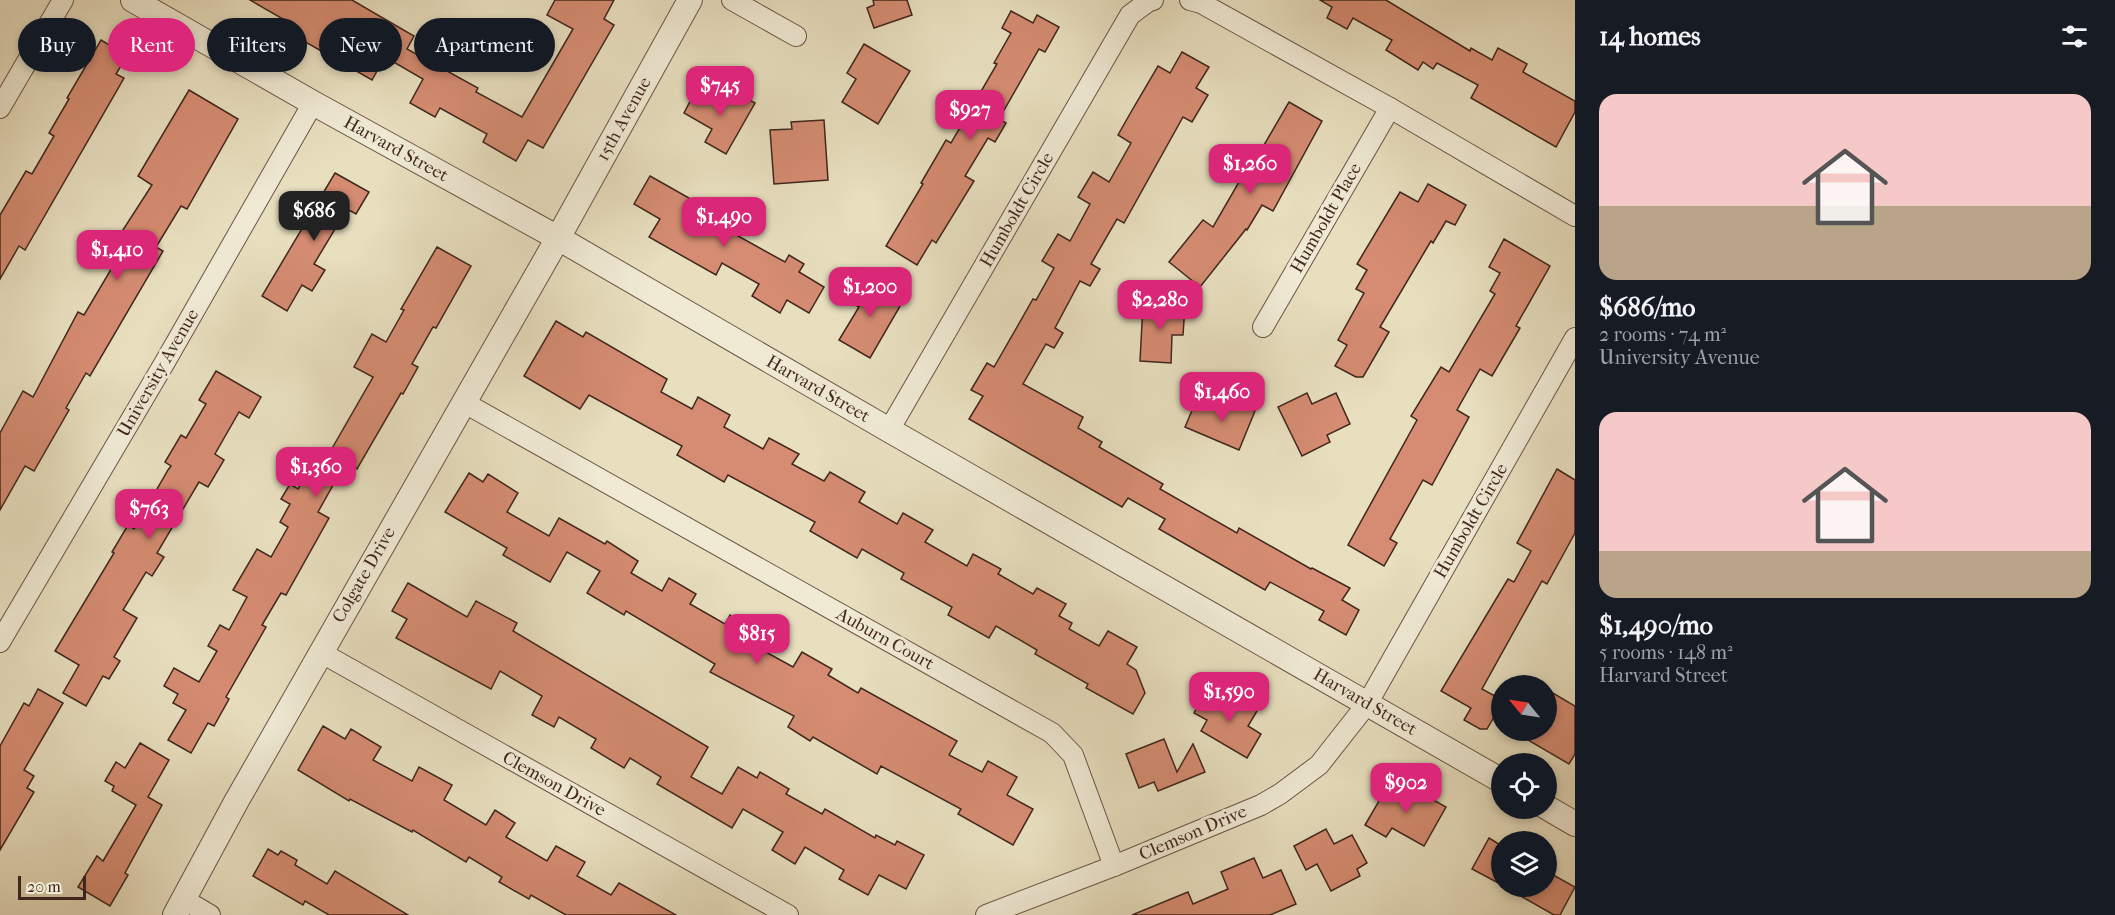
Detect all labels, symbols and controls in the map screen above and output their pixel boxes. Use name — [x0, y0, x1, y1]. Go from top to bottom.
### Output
chip: Buy — [18, 18, 96, 72]
chip: Rent — [108, 18, 195, 72]
chip: Filters — [207, 18, 307, 72]
chip: New — [319, 18, 402, 72]
chip: Apartment — [414, 18, 555, 72]
icon: filters — [2058, 20, 2091, 53]
text: 14 homes — [1599, 21, 1701, 52]
pin: $745 — [684, 66, 756, 117]
street label: 15th Avenue — [592, 73, 656, 165]
text: $745 — [700, 74, 740, 97]
pin: $927 — [934, 90, 1006, 141]
text: $927 — [949, 98, 991, 121]
street label: Harvard Street — [340, 112, 452, 187]
icon: home — [1791, 133, 1899, 241]
pin: $1,260 — [1201, 144, 1299, 195]
street label: Humboldt Circle — [976, 149, 1058, 271]
text: $1,260 — [1223, 152, 1277, 175]
street label: Humboldt Place — [1286, 159, 1366, 277]
pin: $686 — [278, 191, 350, 242]
pin: $1,490 — [675, 197, 773, 248]
text: $686 — [293, 199, 335, 222]
text: $1,490 — [696, 205, 752, 228]
pin: $1,410 — [68, 230, 166, 281]
text: $1,410 — [91, 238, 143, 261]
pin: $1,200 — [821, 267, 919, 318]
text: $1,200 — [843, 275, 897, 298]
pin: $2,280 — [1111, 280, 1209, 331]
text: $2,280 — [1132, 288, 1188, 311]
text: $686/mo — [1599, 292, 1696, 323]
street label: University Avenue — [113, 305, 203, 441]
text: 2 rooms · 74 m² — [1599, 323, 1726, 346]
text: University Avenue — [1599, 346, 1760, 369]
street label: Harvard Street — [763, 351, 874, 427]
pin: $1,460 — [1173, 372, 1271, 423]
text: $1,460 — [1194, 380, 1250, 403]
pin: $1,360 — [267, 447, 365, 498]
icon: home — [1791, 451, 1899, 559]
text: $1,360 — [290, 455, 342, 478]
street label: Humboldt Circle — [1430, 460, 1512, 582]
pin: $763 — [113, 489, 185, 540]
text: $763 — [129, 497, 169, 520]
street label: Colgate Drive — [328, 523, 400, 627]
street label: Auburn Court — [832, 603, 938, 675]
text: $1,490/mo — [1599, 610, 1713, 641]
pin: $815 — [721, 614, 793, 665]
text: $815 — [739, 622, 775, 645]
text: 5 rooms · 148 m² — [1599, 641, 1733, 664]
street label: Harvard Street — [1310, 664, 1421, 740]
text: Harvard Street — [1599, 664, 1728, 687]
pin: $1,590 — [1180, 672, 1278, 723]
north arrow — [1491, 675, 1557, 741]
map controls — [1491, 675, 1557, 897]
text: $1,590 — [1203, 680, 1255, 703]
street label: Clemson Drive — [499, 747, 609, 821]
button: locate — [1491, 753, 1557, 819]
pin: $902 — [1370, 763, 1442, 814]
text: $902 — [1385, 771, 1427, 794]
street label: Clemson Drive — [1136, 801, 1250, 865]
button: layers — [1491, 831, 1557, 897]
scale bar — [18, 873, 86, 900]
text: 20 m — [27, 877, 61, 896]

